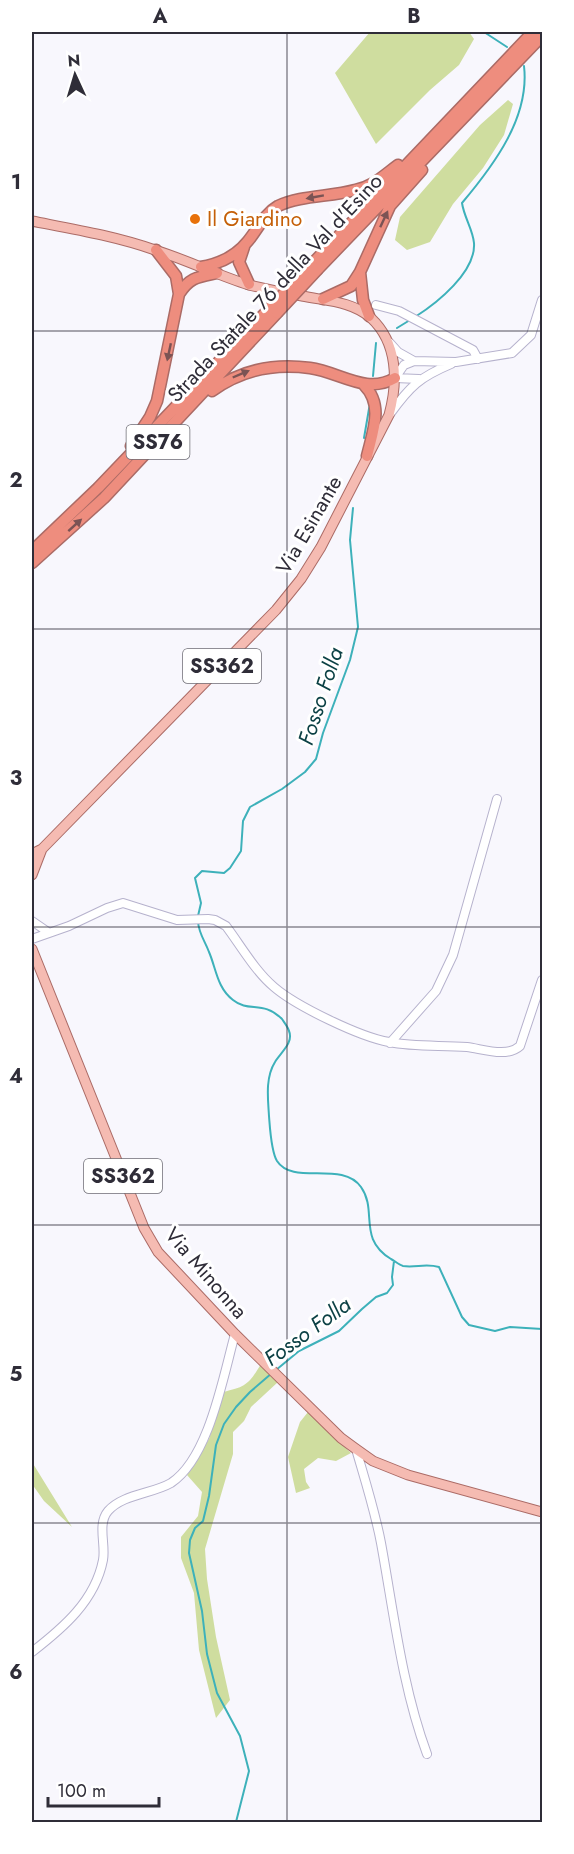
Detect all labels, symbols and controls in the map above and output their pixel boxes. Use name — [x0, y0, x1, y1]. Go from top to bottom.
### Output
text: A — [152, 2, 168, 31]
text: B — [407, 2, 421, 31]
north arrow — [45, 45, 105, 105]
text: N — [67, 49, 81, 72]
street label: Strada Statale 76 della Val d'Esino — [161, 167, 389, 409]
text: 1 — [11, 168, 21, 197]
one-way arrow — [306, 193, 325, 202]
place label: Il Giardino — [207, 204, 302, 234]
one-way arrow — [380, 210, 390, 228]
marker: Il Giardino — [188, 212, 202, 226]
one-way arrow — [164, 343, 173, 362]
one-way arrow — [233, 369, 251, 379]
road number: SS76 — [126, 425, 190, 459]
text: 2 — [9, 466, 23, 495]
street label: Via Esinante — [269, 470, 349, 580]
one-way arrow — [68, 518, 82, 532]
water label: Fosso Folla — [289, 643, 351, 749]
road number: SS362 — [183, 649, 261, 683]
text: 3 — [10, 764, 22, 793]
text: 4 — [9, 1062, 23, 1091]
road number: SS362 — [84, 1159, 162, 1193]
street label: Via Minonna — [158, 1221, 254, 1325]
water label: Fosso Folla — [257, 1288, 357, 1374]
text: 5 — [10, 1360, 23, 1389]
text: 6 — [9, 1658, 23, 1687]
scale bar — [48, 1770, 159, 1808]
text: 100 m — [57, 1778, 106, 1804]

